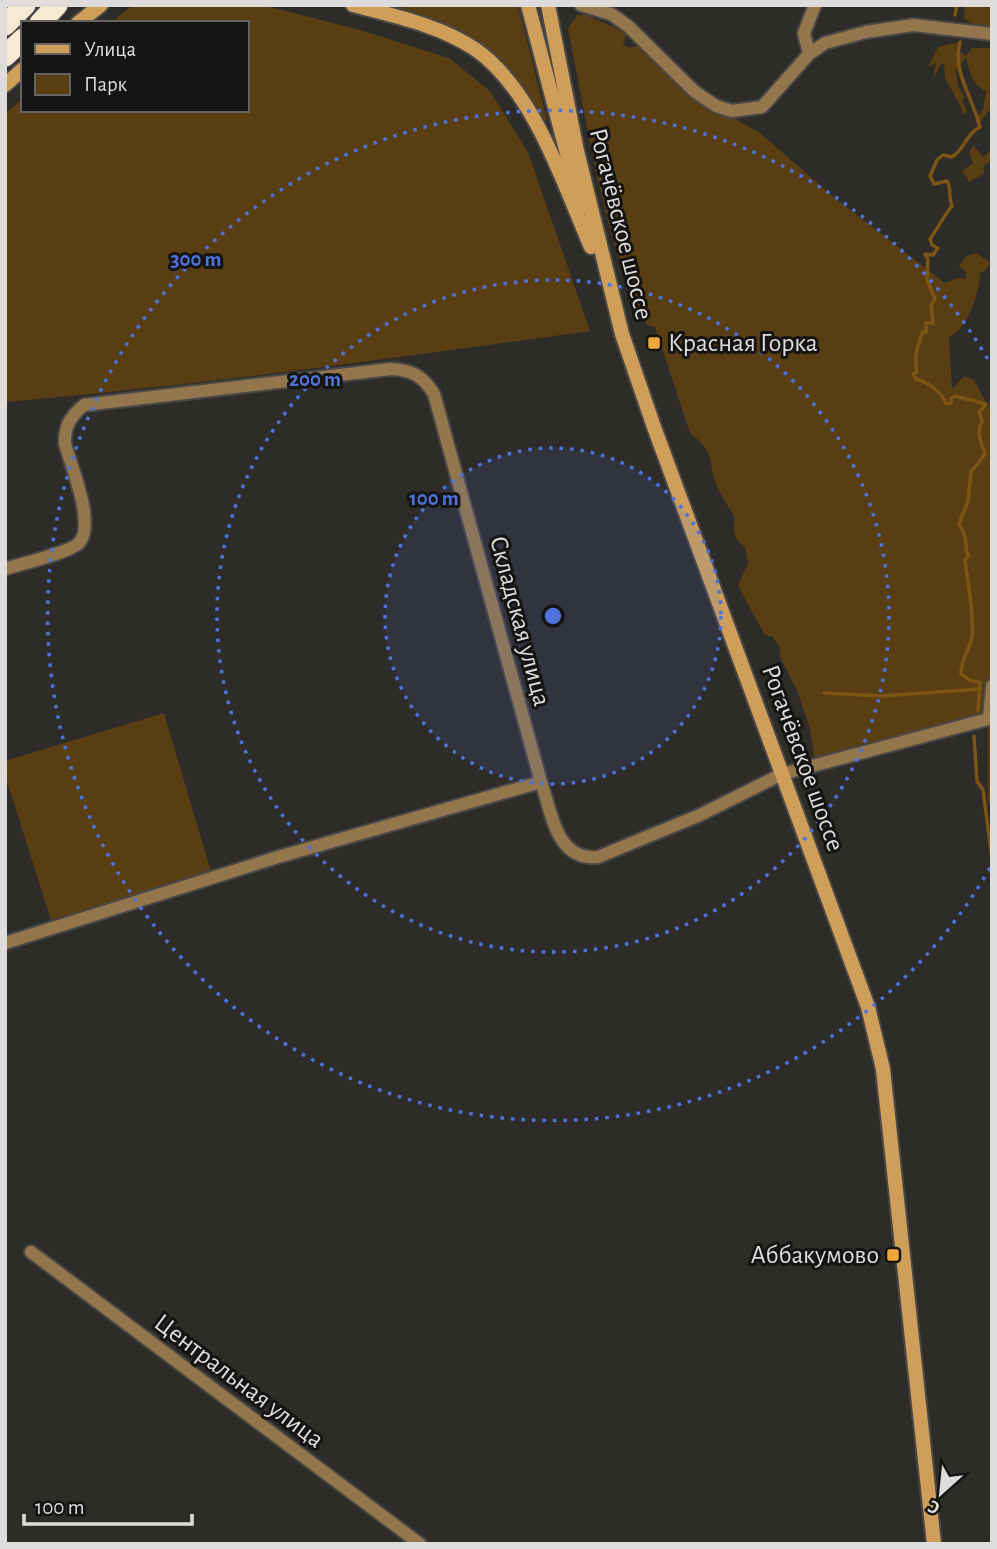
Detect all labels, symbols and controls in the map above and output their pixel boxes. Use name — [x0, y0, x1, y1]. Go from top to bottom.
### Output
legend — [21, 21, 248, 112]
text: Улица — [84, 39, 137, 60]
text: Парк — [84, 74, 128, 95]
street label: Рогачёвское шоссе — [585, 126, 657, 322]
text: 300 m — [170, 249, 222, 270]
place label: Красная Горка — [668, 330, 818, 356]
marker: Красная Горка — [646, 335, 662, 351]
text: 200 m — [289, 369, 341, 390]
text: 100 m — [409, 488, 459, 509]
street label: Складская улица — [485, 533, 555, 709]
centre of rings — [541, 604, 565, 628]
street label: Рогачёвское шоссе — [757, 661, 849, 855]
place label: Аббакумово — [750, 1242, 879, 1268]
marker: Аббакумово — [885, 1247, 901, 1263]
street label: Центральная улица — [149, 1309, 329, 1453]
north arrow — [906, 1458, 976, 1528]
scale bar — [24, 1482, 192, 1526]
text: С — [925, 1496, 943, 1518]
text: 100 m — [35, 1497, 85, 1518]

